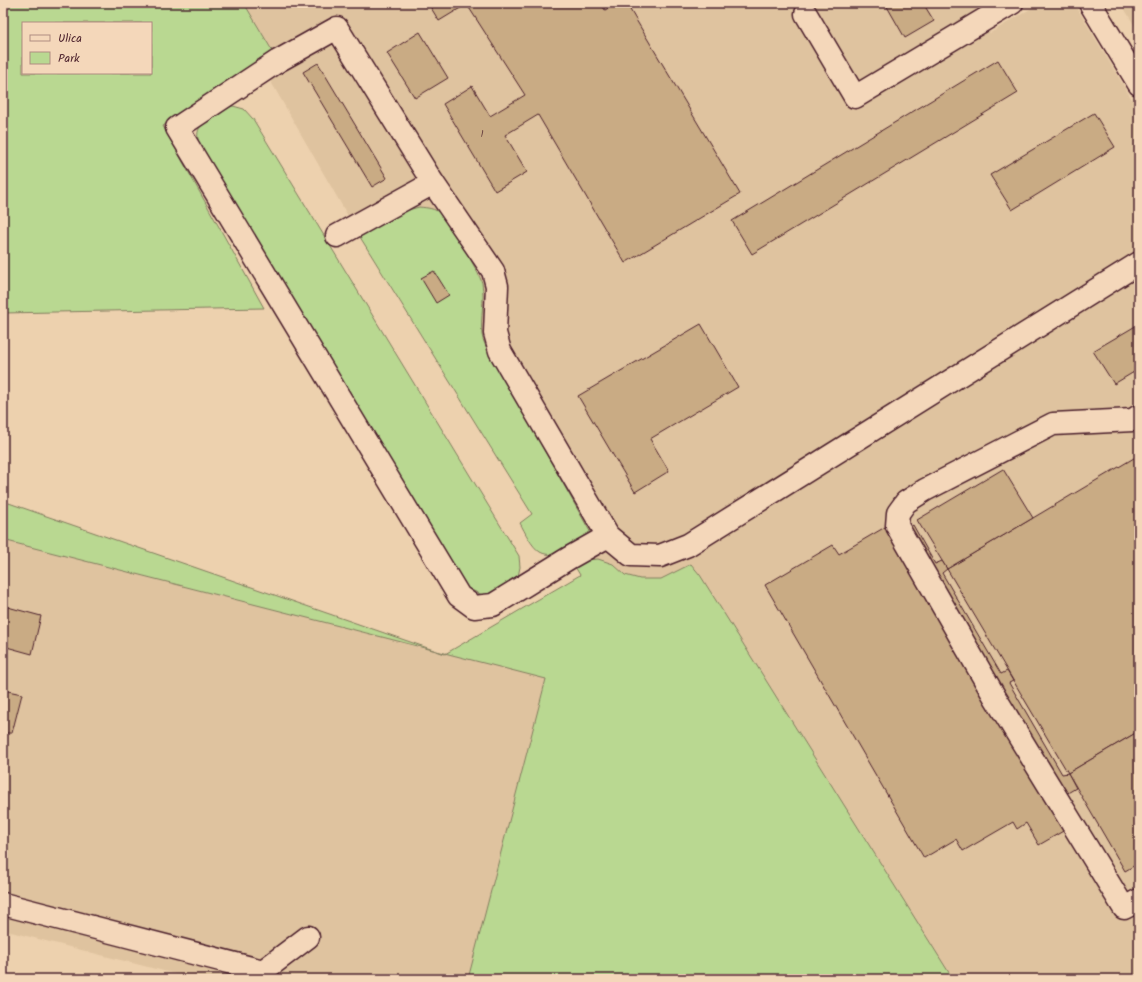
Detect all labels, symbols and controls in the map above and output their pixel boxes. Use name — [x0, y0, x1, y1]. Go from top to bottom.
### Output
legend — [22, 22, 152, 74]
text: Ulica — [58, 29, 82, 48]
text: Park — [58, 49, 80, 68]
house number: 1 — [480, 126, 484, 142]

